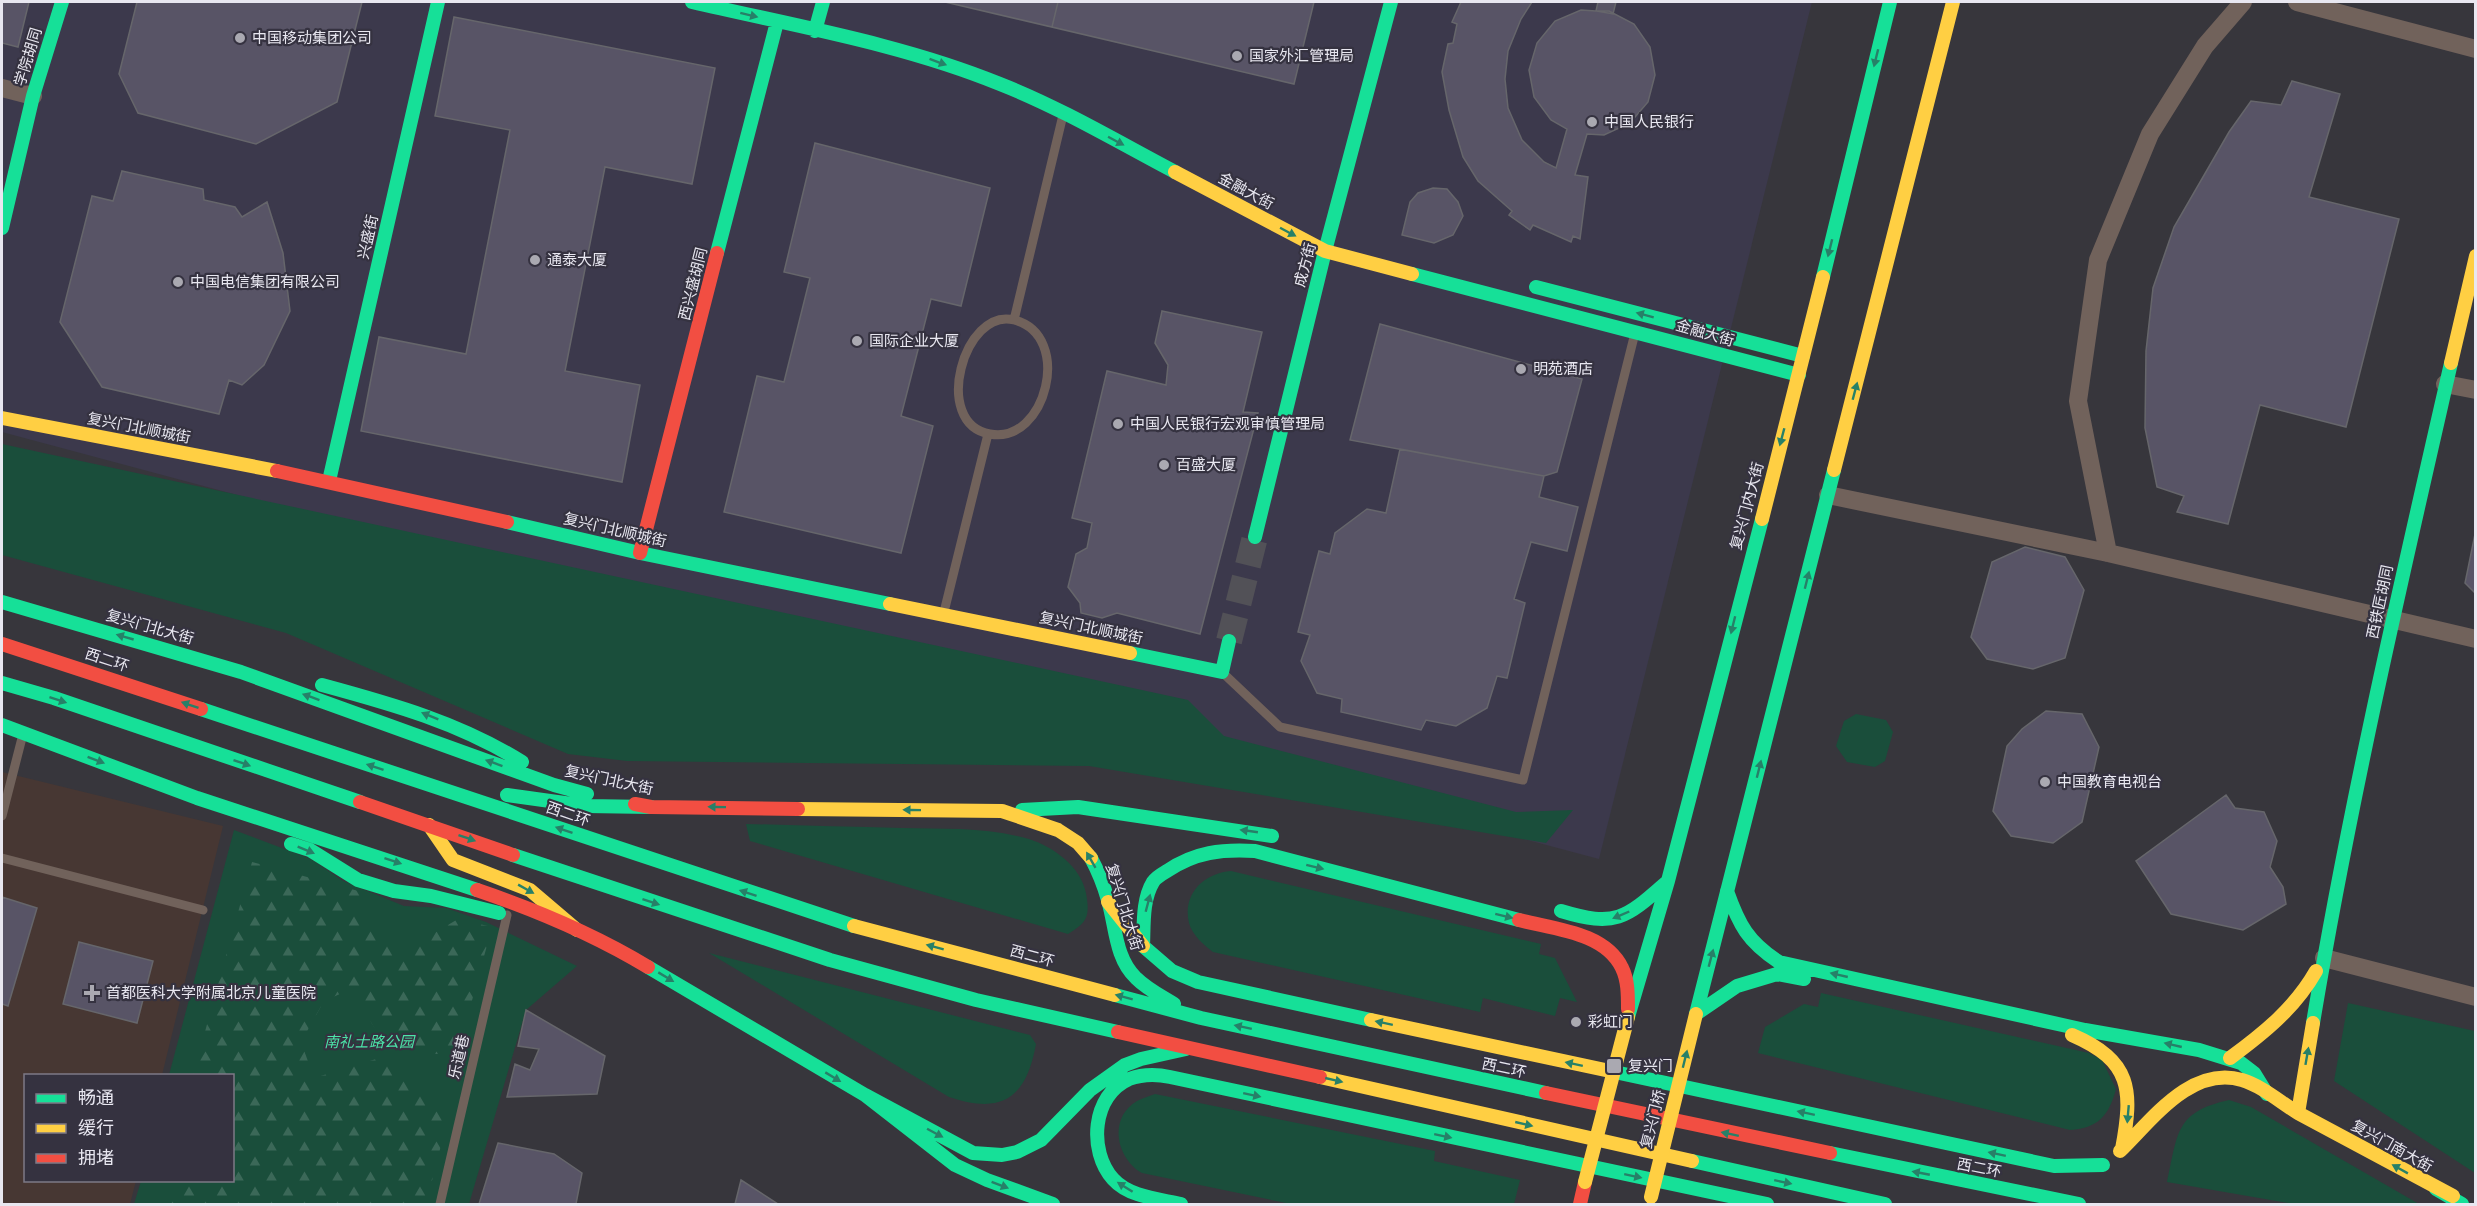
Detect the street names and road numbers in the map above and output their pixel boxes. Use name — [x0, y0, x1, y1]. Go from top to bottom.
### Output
street label: 学院胡同 — [12, 26, 44, 88]
street label: 金融大街 — [1216, 170, 1276, 212]
street label: 兴盛街 — [354, 213, 381, 261]
street label: 成方街 — [1291, 241, 1319, 289]
street label: 西兴盛胡同 — [675, 245, 710, 322]
street label: 金融大街 — [1674, 317, 1736, 349]
street label: 复兴门北顺城街 — [86, 409, 192, 446]
street label: 复兴门内大街 — [1728, 460, 1766, 552]
street label: 复兴门北顺城街 — [562, 509, 668, 550]
street label: 西铁匠胡同 — [2364, 564, 2396, 640]
street label: 复兴门北大街 — [105, 606, 196, 647]
street label: 复兴门北顺城街 — [1038, 608, 1144, 647]
street label: 西二环 — [83, 645, 131, 675]
street label: 复兴门北大街 — [563, 762, 655, 797]
street label: 西二环 — [544, 799, 592, 829]
street label: 复兴门北大街 — [1103, 861, 1146, 952]
street label: 西二环 — [1008, 942, 1056, 970]
street label: 乐道巷 — [446, 1033, 472, 1081]
street label: 西二环 — [1480, 1055, 1528, 1081]
street label: 复兴门桥 — [1638, 1088, 1668, 1150]
street label: 复兴门南大街 — [2349, 1117, 2435, 1175]
street label: 西二环 — [1955, 1156, 2003, 1180]

